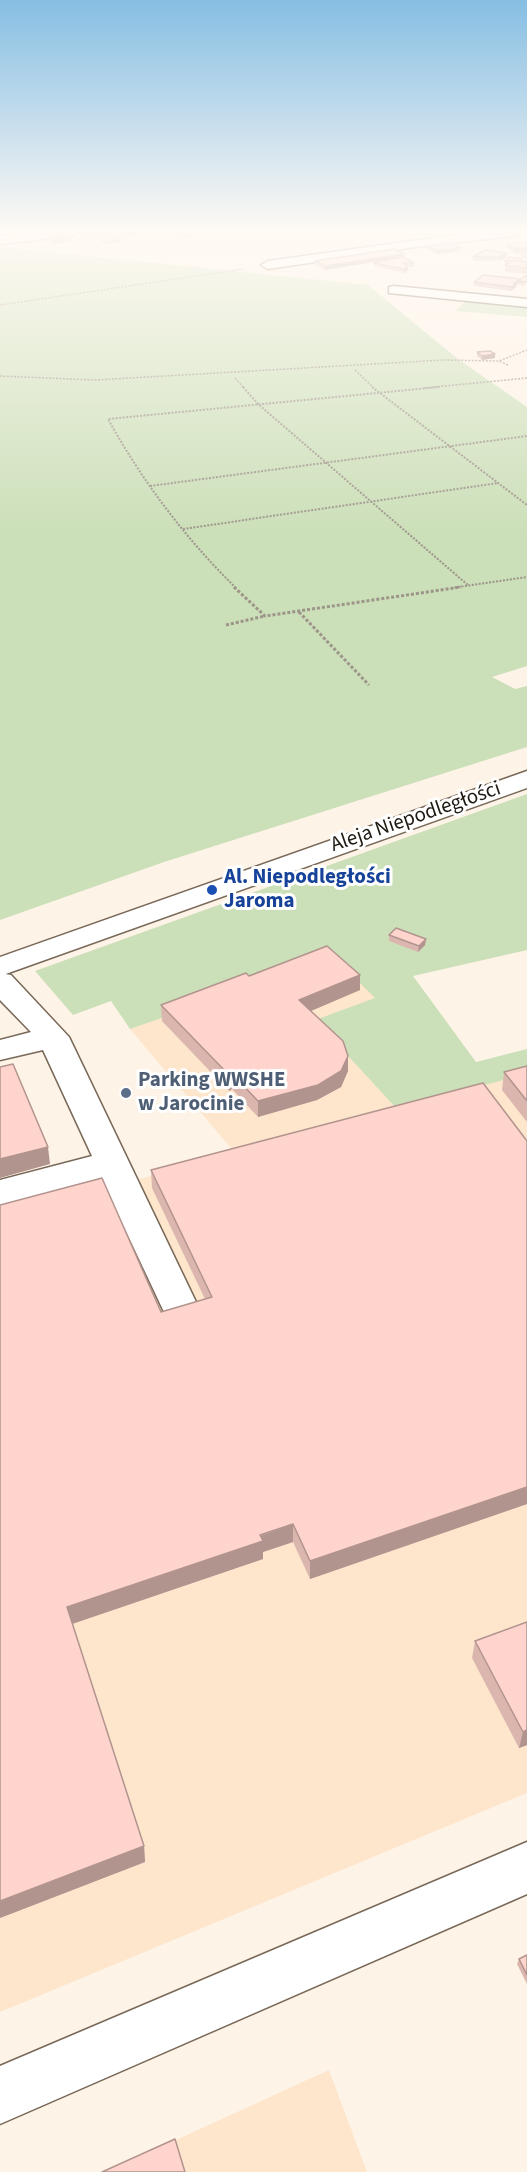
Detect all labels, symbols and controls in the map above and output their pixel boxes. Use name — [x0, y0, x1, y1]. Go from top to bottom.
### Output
street label: Aleja Niepodległości — [328, 777, 504, 859]
place label: Al. Niepodległości Jaroma — [224, 865, 391, 915]
marker: Al. Niepodległości Jaroma — [205, 883, 219, 897]
place label: Parking WWSHE w Jarocinie — [138, 1068, 285, 1118]
marker: Parking WWSHE w Jarocinie — [119, 1086, 133, 1100]

